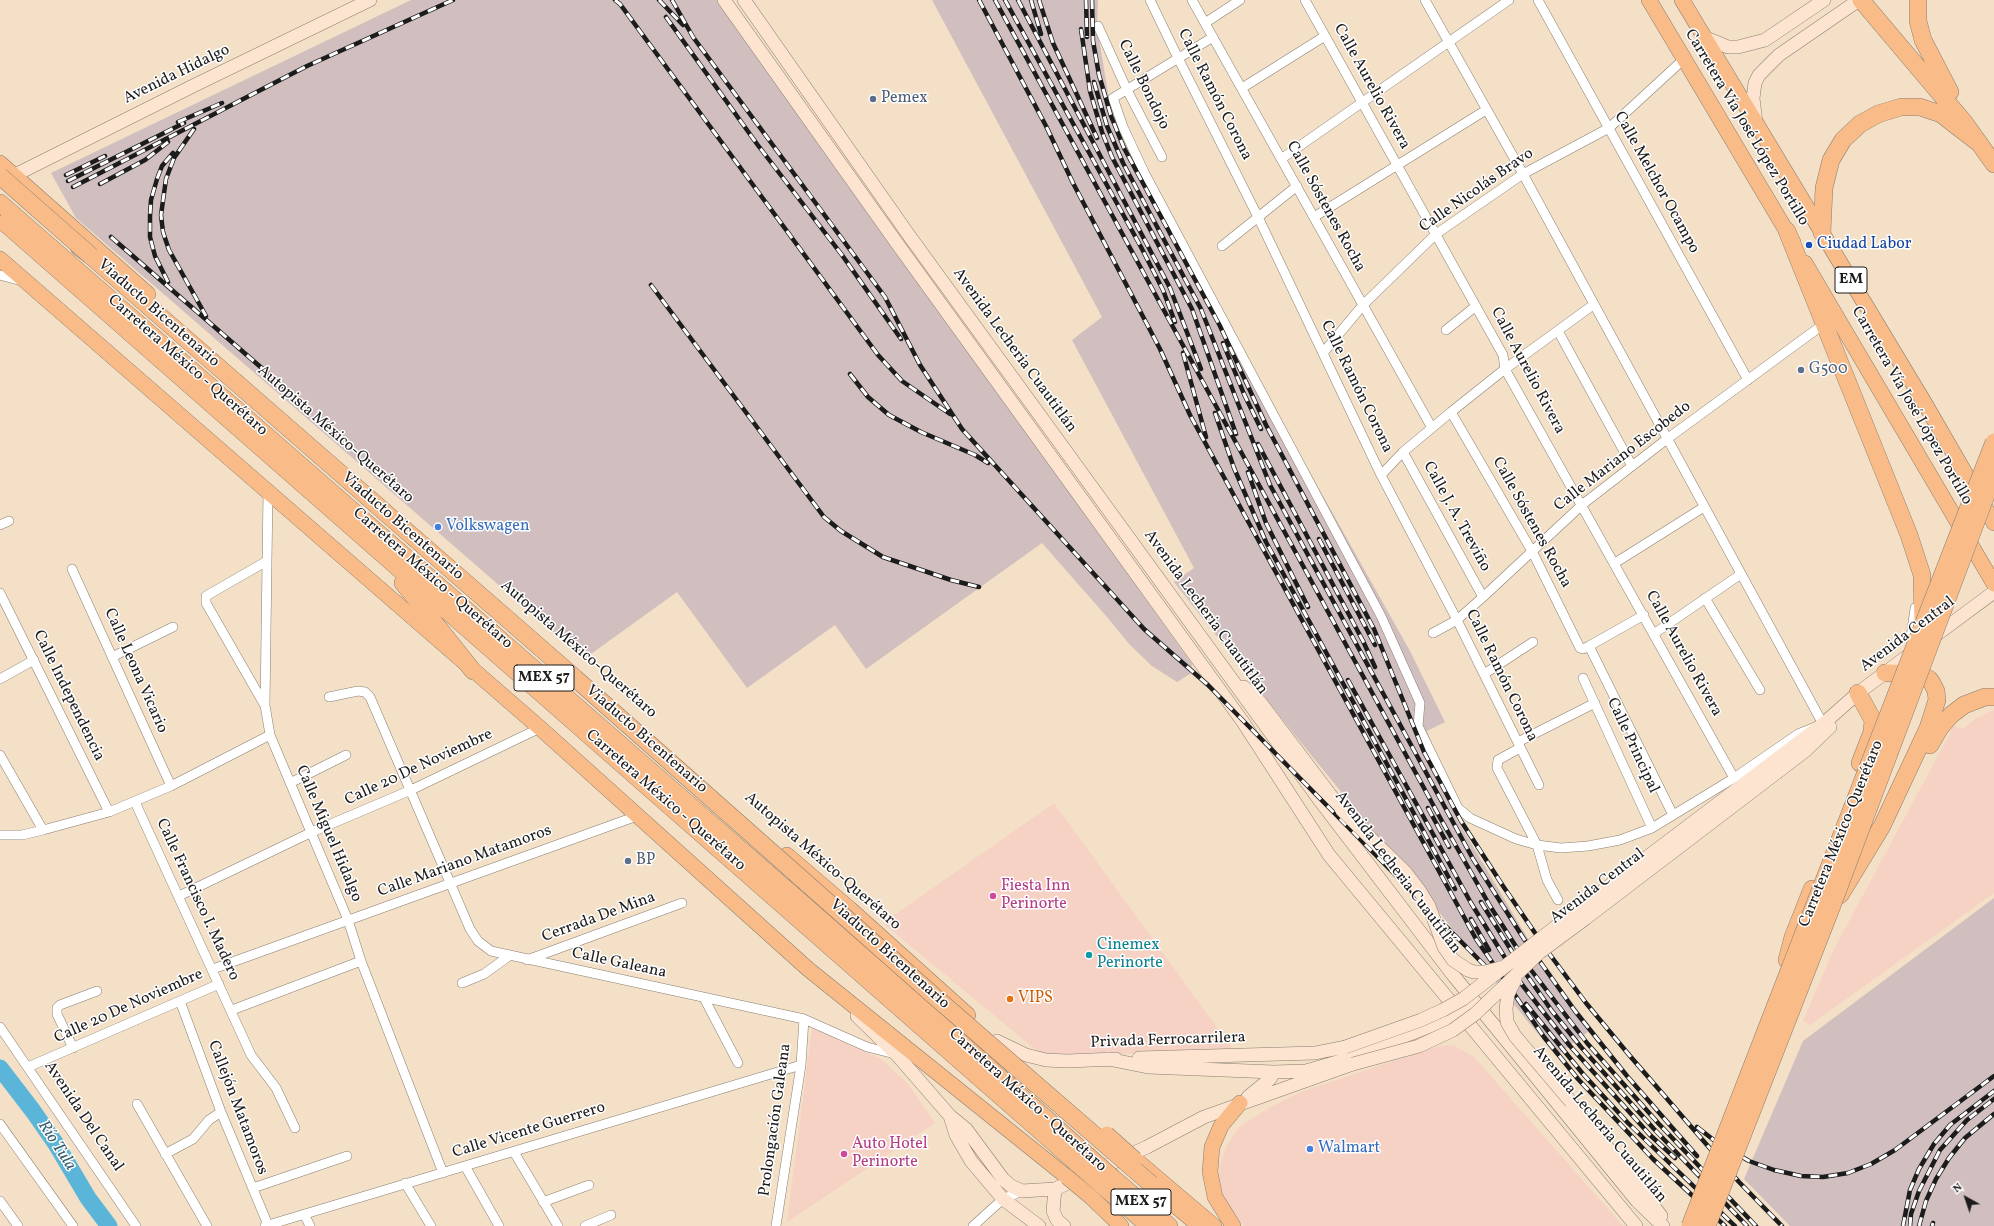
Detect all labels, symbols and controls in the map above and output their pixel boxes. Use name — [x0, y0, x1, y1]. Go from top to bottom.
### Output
street label: Calle Aurelio Rivera — [1329, 21, 1413, 153]
street label: Calle Ramón Corona — [1173, 26, 1255, 164]
street label: Carretera Vía José López Portillo — [1680, 26, 1812, 230]
street label: Calle Bondojo — [1113, 37, 1173, 133]
street label: Avenida Hidalgo — [121, 41, 233, 109]
place label: Pemex — [881, 89, 928, 109]
marker: Pemex — [868, 94, 878, 104]
street label: Calle Melchor Ocampo — [1609, 109, 1703, 257]
street label: Calle Sóstenes Rocha — [1281, 138, 1369, 276]
street label: Calle Nicolás Bravo — [1416, 145, 1538, 237]
place label: Ciudad Labor — [1817, 235, 1911, 255]
marker: Ciudad Labor — [1804, 240, 1814, 250]
street label: Viaducto Bicentenario — [93, 256, 223, 372]
street label: Avenida Lecheria Cuautitlán — [948, 265, 1080, 437]
road number: EM — [1835, 267, 1867, 293]
street label: Carretera México - Querétaro — [103, 291, 271, 441]
street label: Carretera Vía José López Portillo — [1846, 303, 1976, 509]
street label: Calle Aurelio Rivera — [1486, 304, 1568, 438]
street label: Calle Ramón Corona — [1316, 318, 1396, 456]
place label: G500 — [1809, 360, 1848, 380]
street label: Autopista México-Querétaro — [253, 362, 417, 508]
marker: G500 — [1796, 365, 1806, 375]
street label: Calle Mariano Escobedo — [1551, 398, 1695, 516]
street label: Calle Sóstenes Rocha — [1487, 454, 1575, 592]
street label: Calle J. A. Treviño — [1418, 459, 1494, 575]
street label: Viaducto Bicentenario — [337, 469, 467, 585]
street label: Carretera México - Querétaro — [348, 504, 516, 654]
place label: Volkswagen — [446, 517, 530, 537]
marker: Volkswagen — [433, 522, 443, 532]
street label: Avenida Lecheria Cuautitlán — [1139, 527, 1271, 699]
street label: Autopista México-Querétaro — [496, 577, 660, 723]
street label: Calle Aurelio Rivera — [1641, 588, 1725, 720]
street label: Avenida Central — [1857, 593, 1959, 677]
street label: Calle Leona Vicario — [99, 606, 171, 736]
street label: Calle Ramón Corona — [1461, 607, 1541, 745]
street label: Calle Independencia — [28, 628, 108, 764]
road number: MEX 57 — [514, 665, 574, 691]
street label: Viaducto Bicentenario — [581, 682, 711, 798]
street label: Calle Principal — [1602, 695, 1662, 797]
street label: Calle 20 De Noviembre — [342, 725, 496, 811]
street label: Carretera México - Querétaro — [581, 726, 749, 876]
street label: Carretera México-Querétaro — [1796, 738, 1888, 930]
street label: Calle Miguel Hidalgo — [291, 763, 365, 905]
street label: Avenida Lecheria Cuautitlán — [1330, 788, 1464, 958]
street label: Autopista México-Querétaro — [740, 789, 904, 935]
street label: Calle Francisco I. Madero — [151, 816, 243, 984]
street label: Calle Mariano Matamoros — [376, 822, 554, 902]
street label: Avenida Central — [1547, 845, 1649, 929]
place label: BP — [636, 851, 655, 871]
marker: BP — [623, 856, 633, 866]
place label: Fiesta Inn Perinorte — [1001, 877, 1070, 915]
street label: Cerrada De Mina — [540, 889, 658, 947]
marker: Fiesta Inn Perinorte — [988, 891, 998, 901]
street label: Viaducto Bicentenario — [825, 896, 953, 1014]
place label: Cinemex Perinorte — [1097, 936, 1163, 974]
street label: Calle Galeana — [570, 945, 668, 983]
marker: Cinemex Perinorte — [1084, 950, 1094, 960]
street label: Calle 20 De Noviembre — [52, 966, 206, 1048]
place label: VIPS — [1018, 989, 1053, 1009]
marker: VIPS — [1005, 994, 1015, 1004]
street label: Carretera México - Querétaro — [944, 1025, 1110, 1177]
street label: Privada Ferrocarrilera — [1090, 1029, 1246, 1053]
street label: Callejón Matamoros — [203, 1038, 271, 1178]
street label: Prolongación Galeana — [756, 1042, 796, 1198]
street label: Avenida Lecheria Cuautitlán — [1528, 1043, 1670, 1207]
street label: Avenida Del Canal — [39, 1058, 127, 1176]
street label: Calle Vicente Guerrero — [450, 1099, 608, 1163]
water label: Río Tula — [32, 1117, 80, 1175]
place label: Auto Hotel Perinorte — [852, 1135, 928, 1173]
place label: Walmart — [1318, 1139, 1380, 1159]
marker: Walmart — [1305, 1144, 1315, 1154]
marker: Auto Hotel Perinorte — [839, 1149, 849, 1159]
north arrow — [1946, 1178, 1986, 1218]
text: N — [1950, 1180, 1966, 1197]
road number: MEX 57 — [1111, 1189, 1171, 1215]

